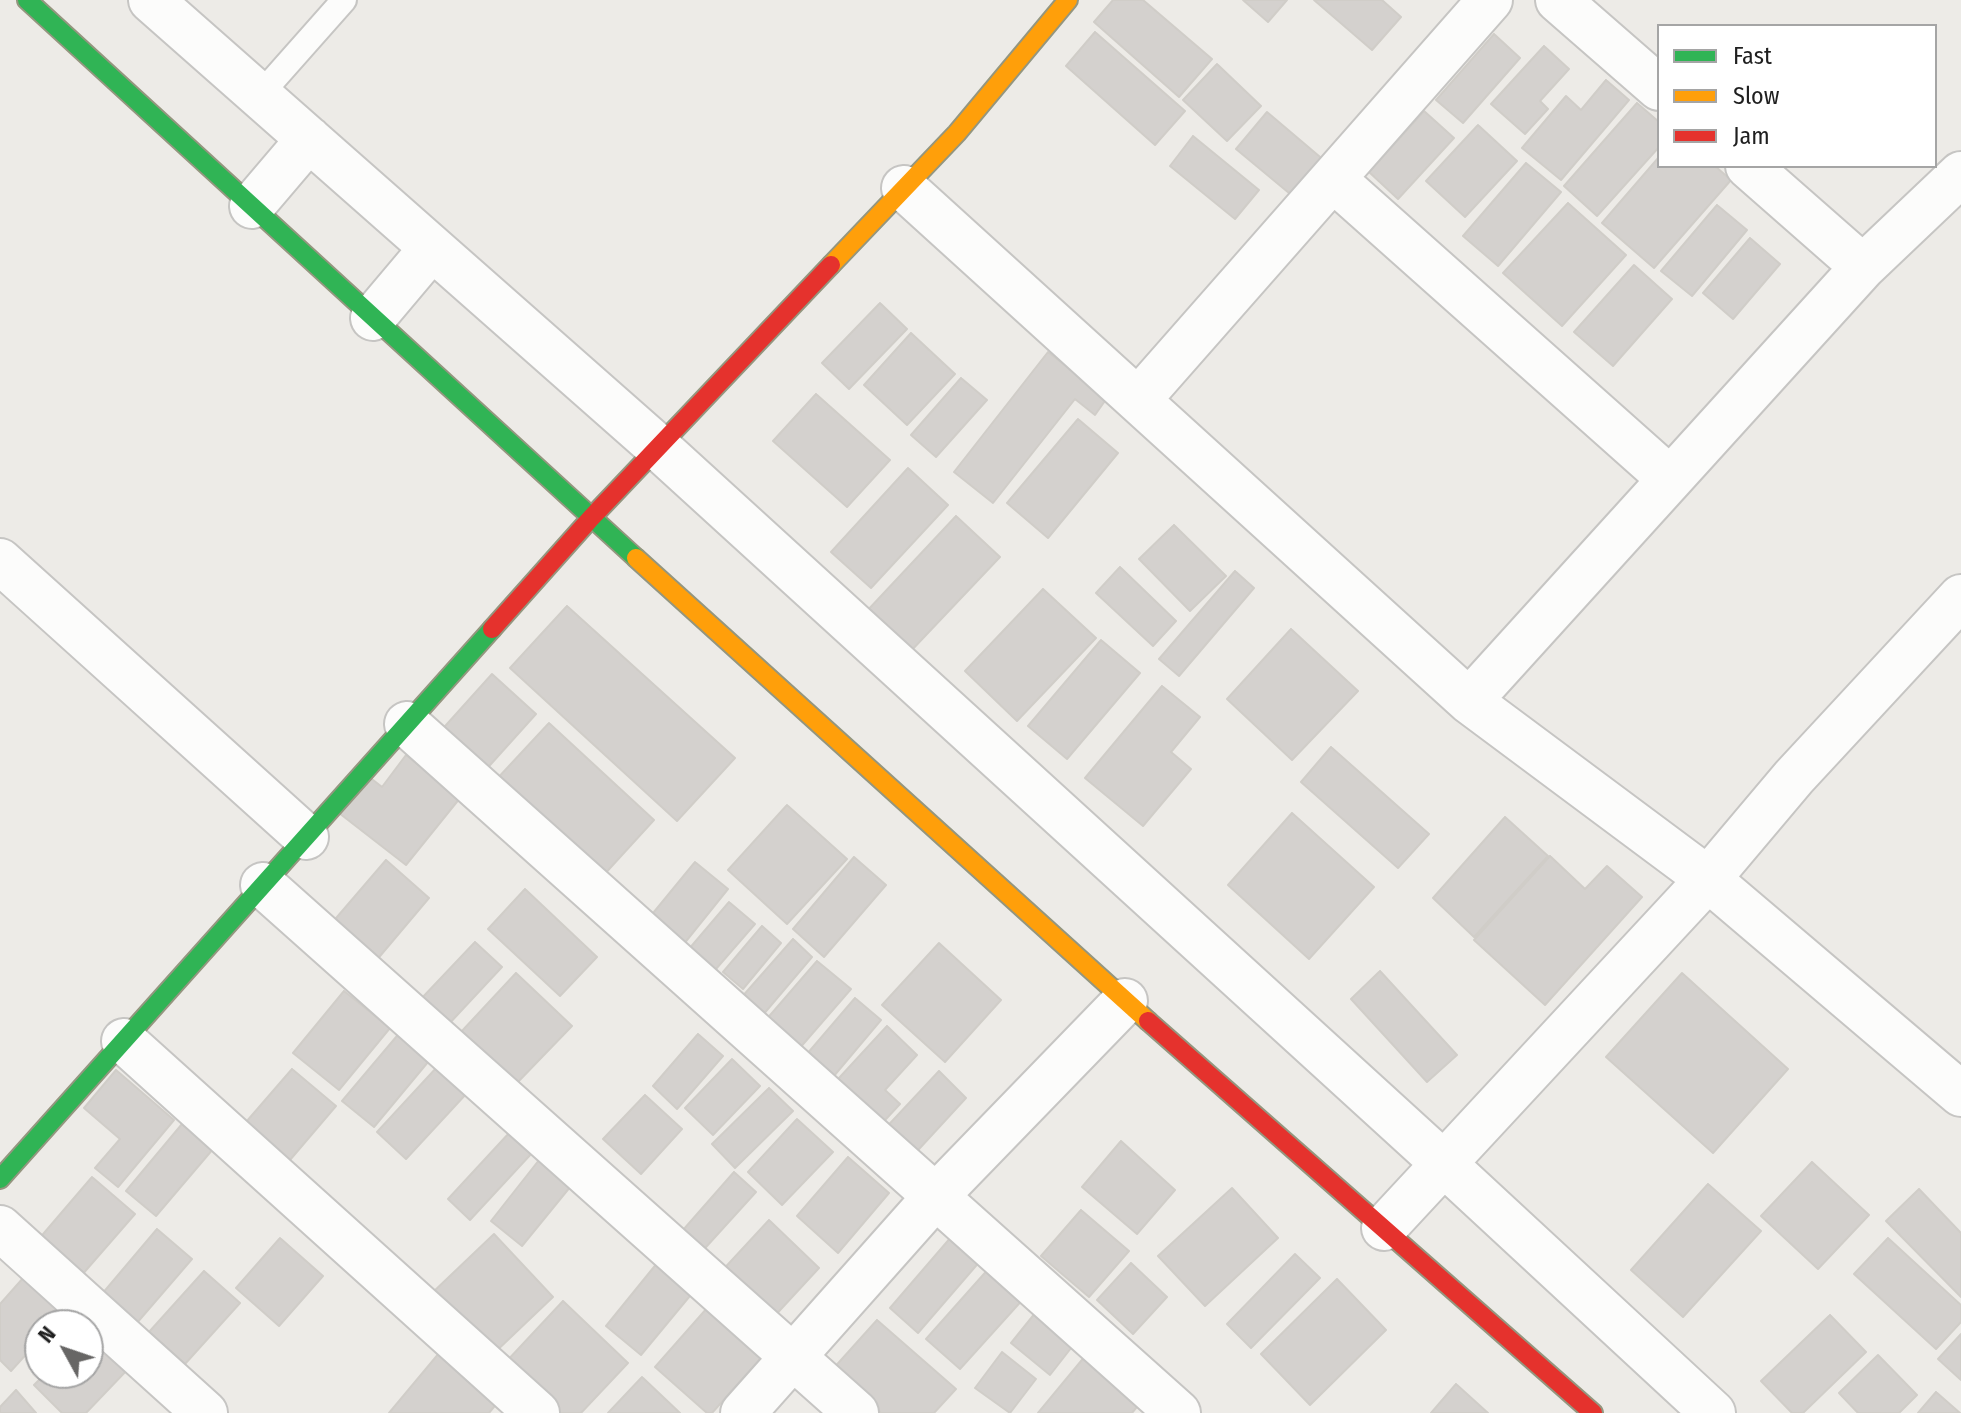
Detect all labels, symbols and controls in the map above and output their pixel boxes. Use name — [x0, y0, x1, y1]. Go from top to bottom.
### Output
legend — [1657, 24, 1937, 168]
text: Fast — [1733, 42, 1772, 70]
text: Slow — [1733, 82, 1779, 110]
text: Jam — [1733, 122, 1770, 150]
north arrow — [24, 1309, 104, 1389]
text: N — [32, 1321, 61, 1348]

